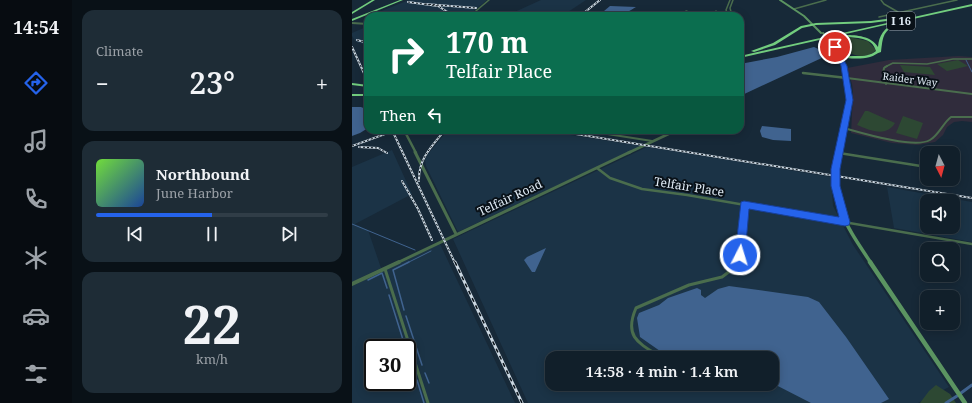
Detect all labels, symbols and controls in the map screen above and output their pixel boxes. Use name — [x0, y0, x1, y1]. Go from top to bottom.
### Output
road number: I 16 — [887, 12, 915, 30]
text: 14:54 — [13, 15, 59, 39]
text: 170 m — [446, 23, 528, 61]
icon: right — [380, 28, 432, 80]
pin — [818, 30, 852, 64]
icon: arrive — [824, 36, 846, 58]
text: Climate — [96, 42, 143, 60]
text: Telfair Place — [446, 59, 552, 83]
text: 23° — [189, 62, 235, 103]
text: − — [96, 68, 109, 98]
text: + — [316, 68, 328, 98]
icon: directions — [22, 69, 50, 97]
street label: Raider Way — [882, 69, 939, 89]
icon: left — [424, 104, 446, 126]
text: Then — [380, 105, 416, 125]
icon: music — [22, 127, 50, 155]
north arrow — [920, 146, 960, 186]
map controls — [920, 146, 960, 330]
text: Northbound — [156, 164, 250, 184]
street label: Telfair Place — [653, 173, 725, 200]
street label: Telfair Road — [475, 175, 545, 220]
text: June Harbor — [156, 184, 233, 202]
icon: phone — [22, 185, 50, 213]
button: sound — [920, 194, 960, 234]
icon: previous — [124, 223, 146, 245]
icon: pause — [201, 223, 223, 245]
icon: next — [278, 223, 300, 245]
position arrow — [719, 234, 761, 276]
button: search — [920, 242, 960, 282]
icon: climate — [22, 244, 50, 272]
text: 22 — [183, 288, 241, 359]
button: + — [920, 290, 960, 330]
icon: car — [22, 302, 50, 330]
speed limit sign: 30 — [364, 339, 416, 391]
text: km/h — [196, 350, 228, 368]
icon: filters — [22, 360, 50, 388]
text: 14:58 · 4 min · 1.4 km — [586, 361, 738, 381]

